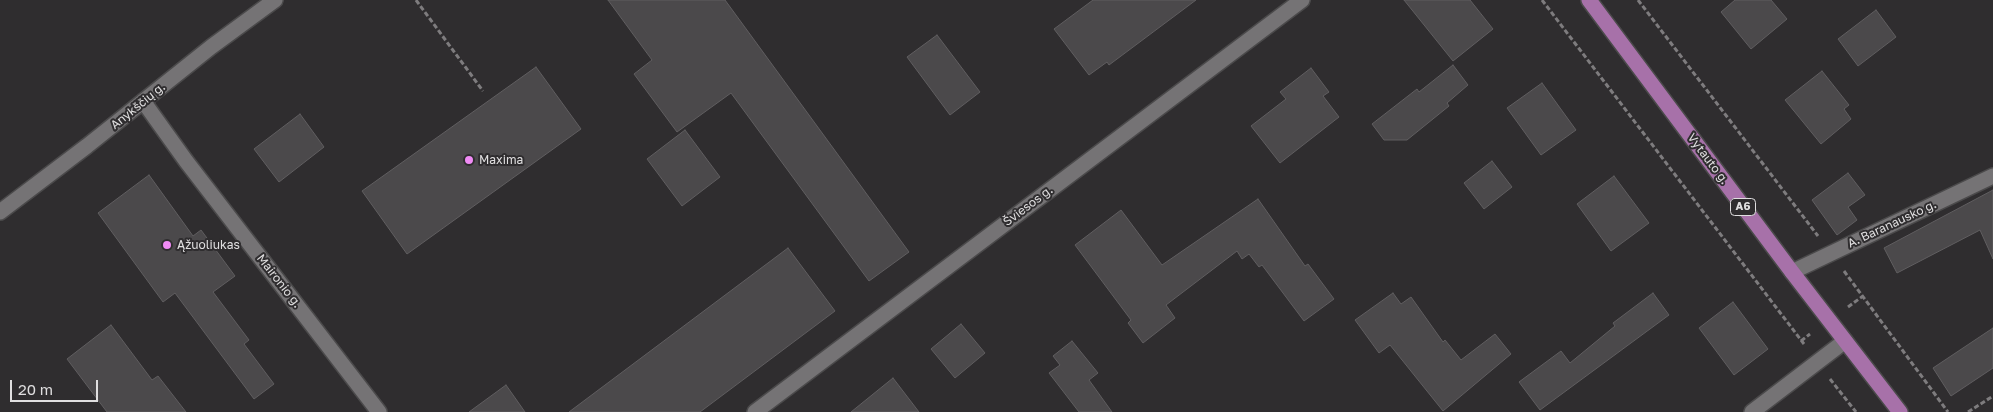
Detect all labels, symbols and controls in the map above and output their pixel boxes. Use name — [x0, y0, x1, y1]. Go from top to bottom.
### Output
street label: Anykščių g. — [108, 80, 168, 132]
street label: Vytauto g. — [1684, 131, 1732, 187]
place label: Maxima — [479, 153, 523, 167]
marker: Maxima — [463, 154, 475, 166]
street label: Šviesos g. — [1000, 183, 1056, 229]
street label: A. Baranausko g. — [1845, 197, 1939, 251]
road number: A6 — [1730, 198, 1756, 216]
place label: Ąžuoliukas — [177, 238, 240, 252]
marker: Ąžuoliukas — [161, 239, 173, 251]
street label: Maironio g. — [254, 251, 304, 311]
scale bar — [12, 370, 100, 402]
text: 20 m — [18, 380, 53, 398]

